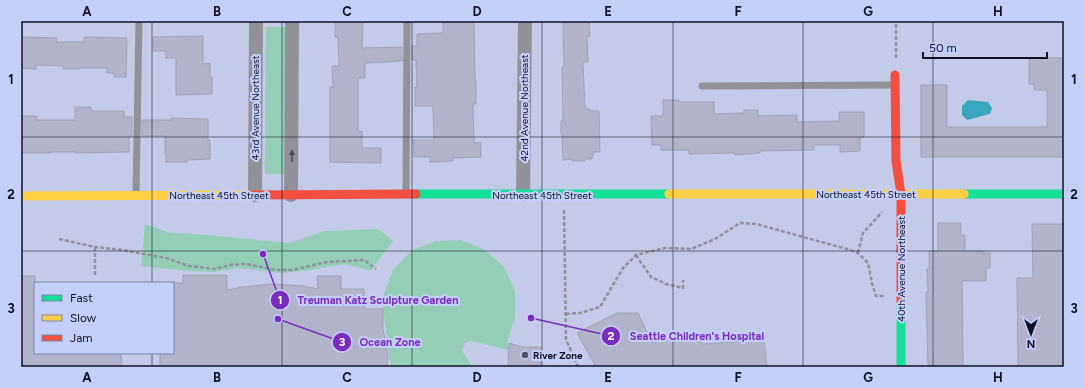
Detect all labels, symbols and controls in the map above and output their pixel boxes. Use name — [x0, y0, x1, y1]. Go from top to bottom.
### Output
text: A — [82, 4, 92, 19]
text: B — [213, 4, 221, 19]
text: C — [342, 4, 352, 19]
text: D — [472, 4, 482, 19]
text: E — [604, 4, 612, 19]
text: F — [734, 4, 742, 19]
text: G — [863, 4, 873, 19]
text: H — [993, 4, 1003, 19]
scale bar — [923, 34, 1047, 60]
text: 50 m — [929, 41, 957, 55]
street label: 42nd Avenue Northeast — [518, 54, 531, 162]
street label: 43rd Avenue Northeast — [249, 55, 262, 160]
text: 1 — [8, 72, 14, 87]
text: 1 — [1071, 72, 1077, 87]
one-way arrow — [288, 150, 295, 162]
text: 2 — [7, 187, 15, 202]
text: 2 — [1070, 187, 1078, 202]
street label: Northeast 45th Street — [816, 188, 916, 201]
street label: Northeast 45th Street — [169, 189, 269, 202]
street label: Northeast 45th Street — [492, 189, 592, 202]
street label: 40th Avenue Northeast — [895, 216, 908, 322]
legend — [34, 282, 174, 354]
callout: Treuman Katz Sculpture Garden — [270, 289, 467, 312]
text: Fast — [70, 291, 93, 305]
text: 1 — [277, 293, 283, 307]
text: Treuman Katz Sculpture Garden — [298, 294, 458, 307]
text: 3 — [7, 301, 15, 316]
text: 3 — [1070, 301, 1078, 316]
text: Slow — [70, 311, 97, 325]
north arrow — [1011, 314, 1051, 354]
callout: Seattle Children's Hospital — [601, 325, 772, 348]
text: 2 — [608, 329, 615, 343]
text: Seattle Children's Hospital — [630, 330, 764, 343]
text: Jam — [70, 331, 93, 345]
callout: Ocean Zone — [332, 331, 429, 354]
text: 3 — [339, 335, 346, 349]
text: Ocean Zone — [359, 336, 421, 349]
text: N — [1027, 337, 1035, 350]
place label: River Zone — [533, 349, 583, 362]
marker: River Zone — [520, 350, 530, 360]
text: A — [82, 370, 92, 385]
text: B — [213, 370, 221, 385]
text: C — [342, 370, 352, 385]
text: D — [472, 370, 482, 385]
text: E — [604, 370, 612, 385]
text: F — [734, 370, 742, 385]
text: G — [863, 370, 873, 385]
text: H — [993, 370, 1003, 385]

